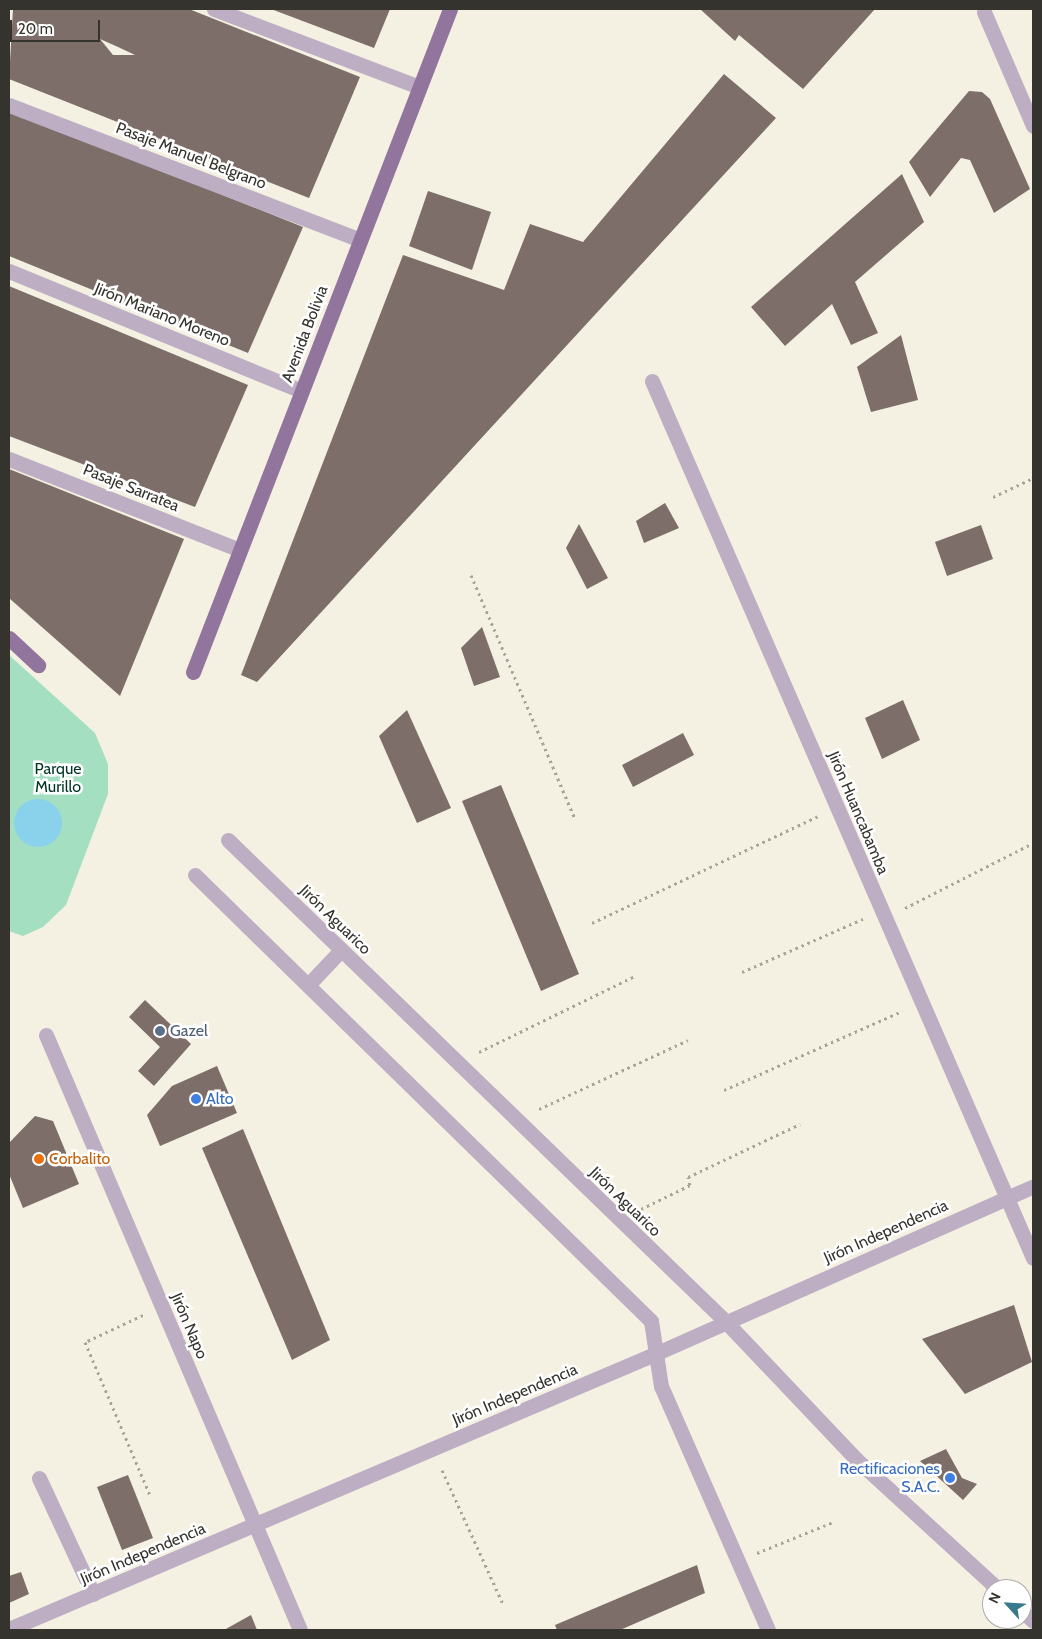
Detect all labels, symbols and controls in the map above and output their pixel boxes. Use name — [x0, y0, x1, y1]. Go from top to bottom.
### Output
scale bar — [12, 10, 102, 42]
text: 20 m — [18, 20, 53, 38]
street label: Pasaje Manuel Belgrano — [113, 118, 269, 194]
street label: Jirón Mariano Moreno — [92, 279, 232, 351]
street label: Avenida Bolivia — [278, 283, 332, 385]
street label: Pasaje Sarratea — [80, 460, 182, 516]
street label: Jirón Huancabamba — [823, 749, 893, 877]
park label: Parque Murillo — [35, 759, 81, 797]
street label: Jirón Aguarico — [295, 881, 375, 959]
place label: Gazel — [170, 1021, 208, 1041]
marker: Gazel — [154, 1025, 166, 1037]
place label: Alto — [206, 1089, 234, 1109]
marker: Alto — [190, 1093, 202, 1105]
place label: Corbalito — [49, 1149, 110, 1169]
marker: Corbalito — [33, 1153, 45, 1165]
street label: Jirón Aguarico — [585, 1163, 665, 1241]
street label: Jirón Independencia — [821, 1196, 951, 1268]
street label: Jirón Napo — [166, 1290, 212, 1362]
street label: Jirón Independencia — [450, 1360, 580, 1430]
place label: Rectificaciones S.A.C. — [840, 1459, 940, 1497]
marker: Rectificaciones S.A.C. — [944, 1472, 956, 1484]
street label: Jirón Independencia — [78, 1519, 208, 1589]
north arrow — [982, 1579, 1032, 1629]
text: N — [984, 1589, 1005, 1606]

